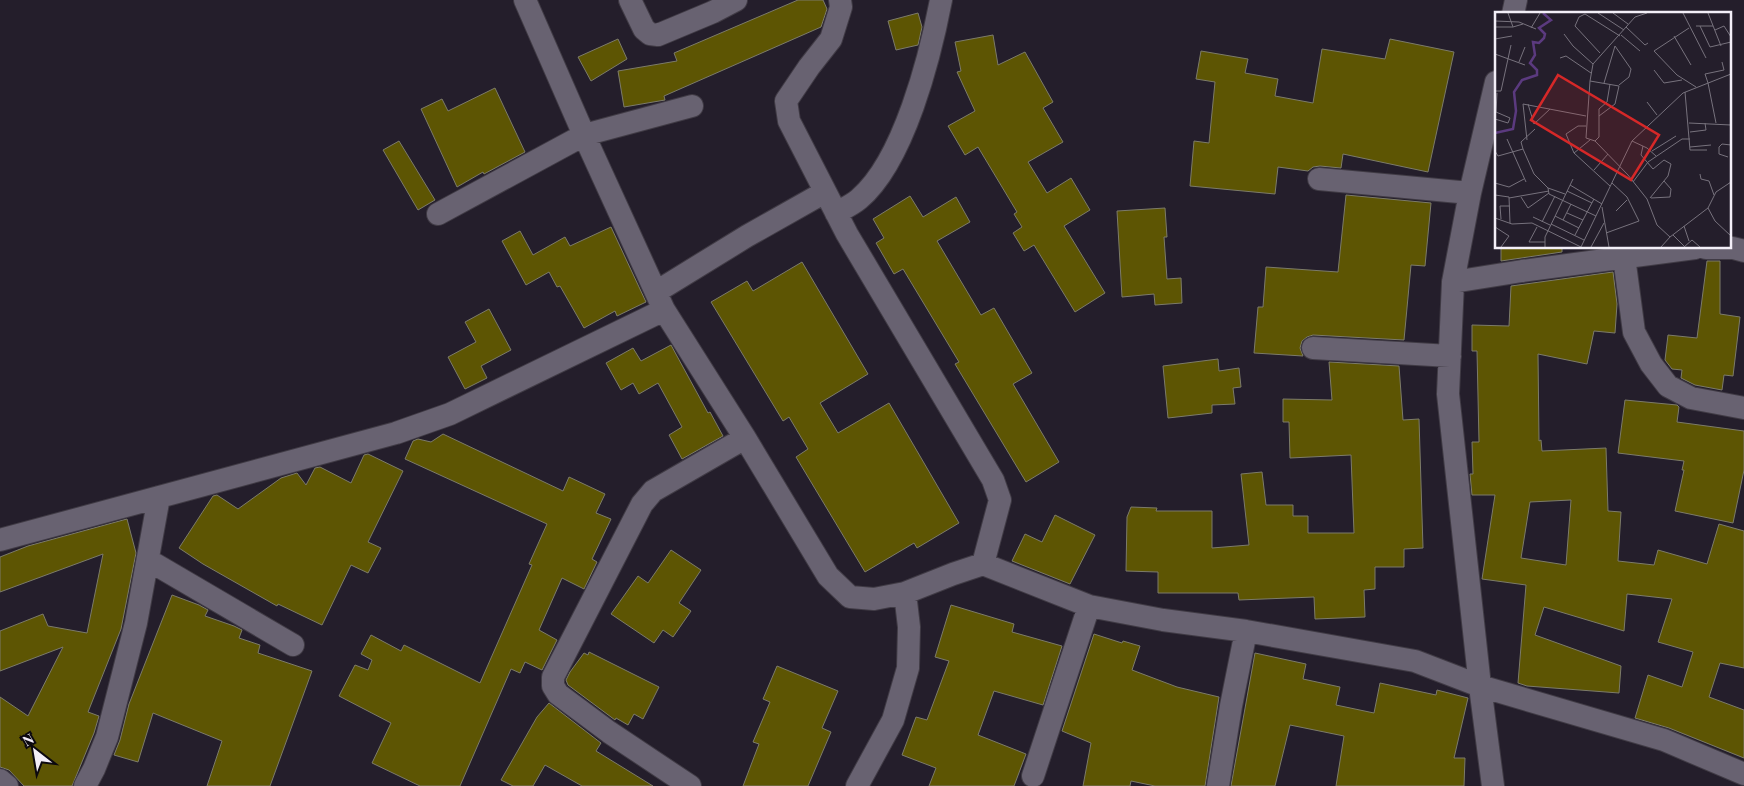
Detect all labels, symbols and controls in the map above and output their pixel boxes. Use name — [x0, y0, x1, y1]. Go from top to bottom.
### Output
inset map — [1495, 12, 1732, 249]
north arrow — [10, 726, 60, 776]
text: N — [19, 729, 37, 750]

